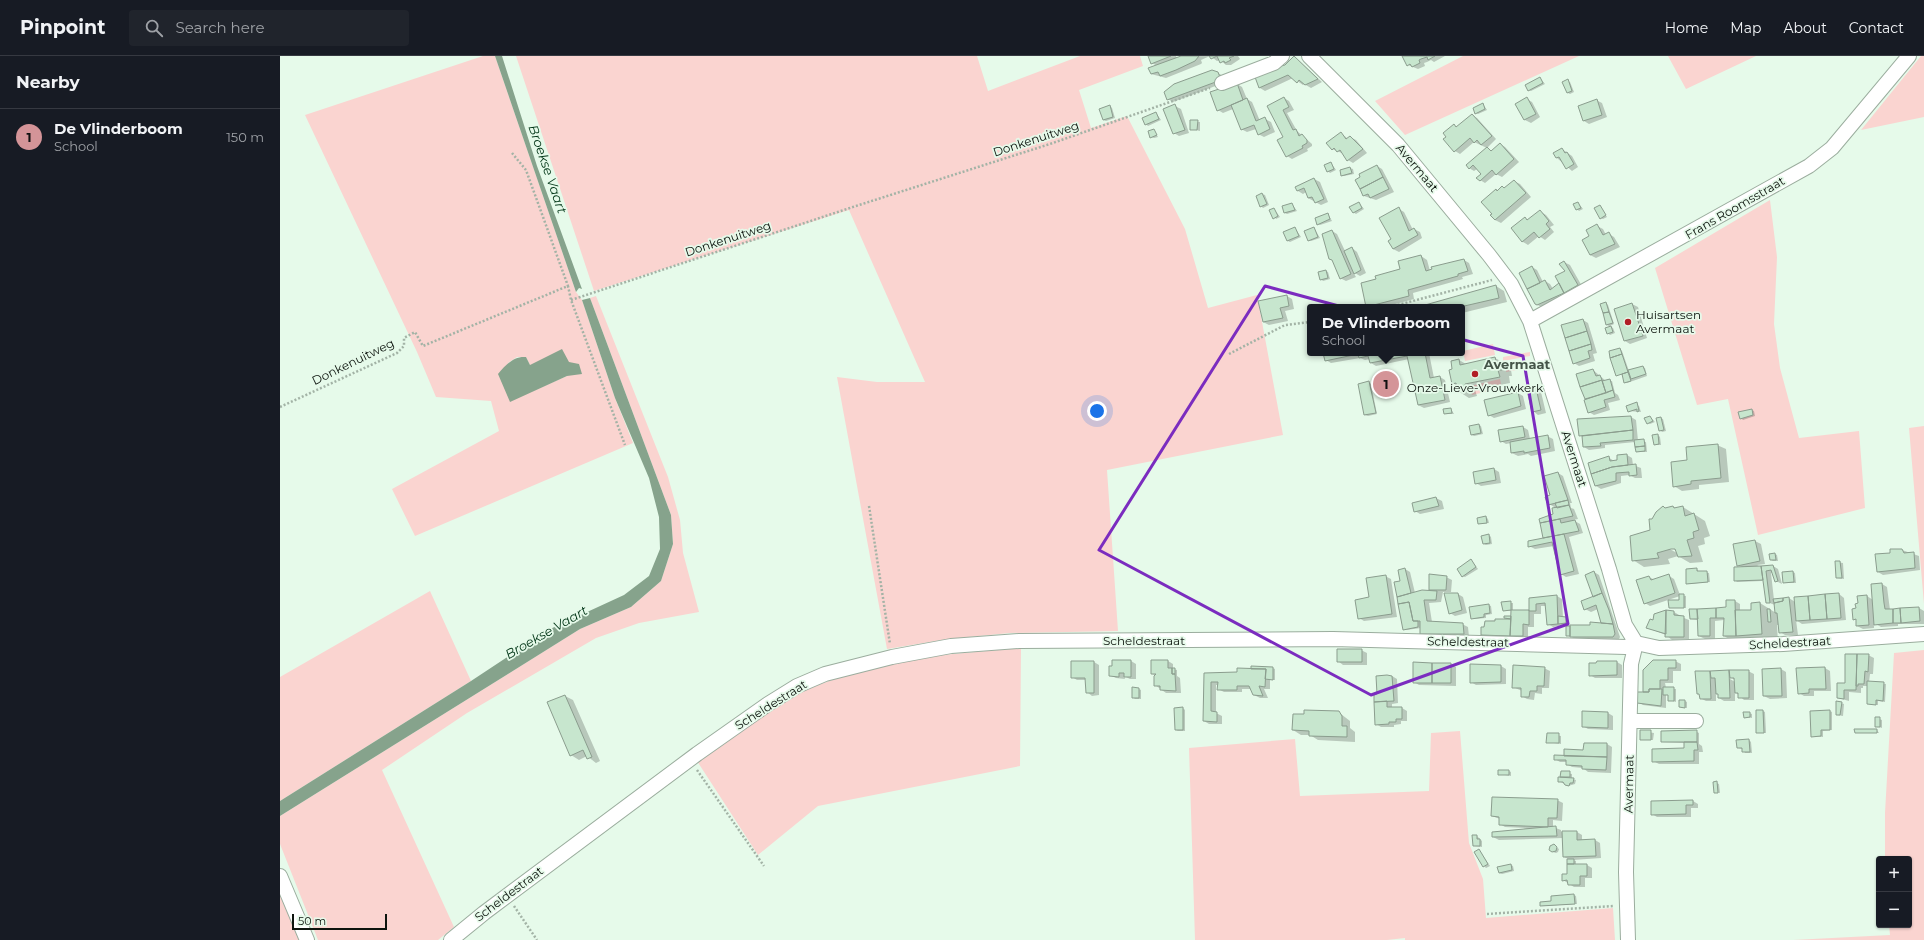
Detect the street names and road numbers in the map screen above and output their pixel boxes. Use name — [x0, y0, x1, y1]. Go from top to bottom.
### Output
street label: Donkenuitweg — [991, 118, 1081, 160]
street label: Avermaat — [1393, 141, 1442, 195]
street label: Frans Roomsstraat — [1682, 173, 1787, 242]
street label: Donkenuitweg — [683, 218, 773, 260]
street label: Donkenuitweg — [309, 335, 396, 388]
street label: Avermaat — [1558, 429, 1591, 489]
street label: Scheldestraat — [1103, 633, 1185, 648]
street label: Scheldestraat — [1427, 633, 1509, 650]
street label: Scheldestraat — [1749, 633, 1831, 652]
street label: Scheldestraat — [732, 676, 810, 733]
street label: Avermaat — [1620, 755, 1637, 813]
street label: Scheldestraat — [471, 863, 546, 924]

